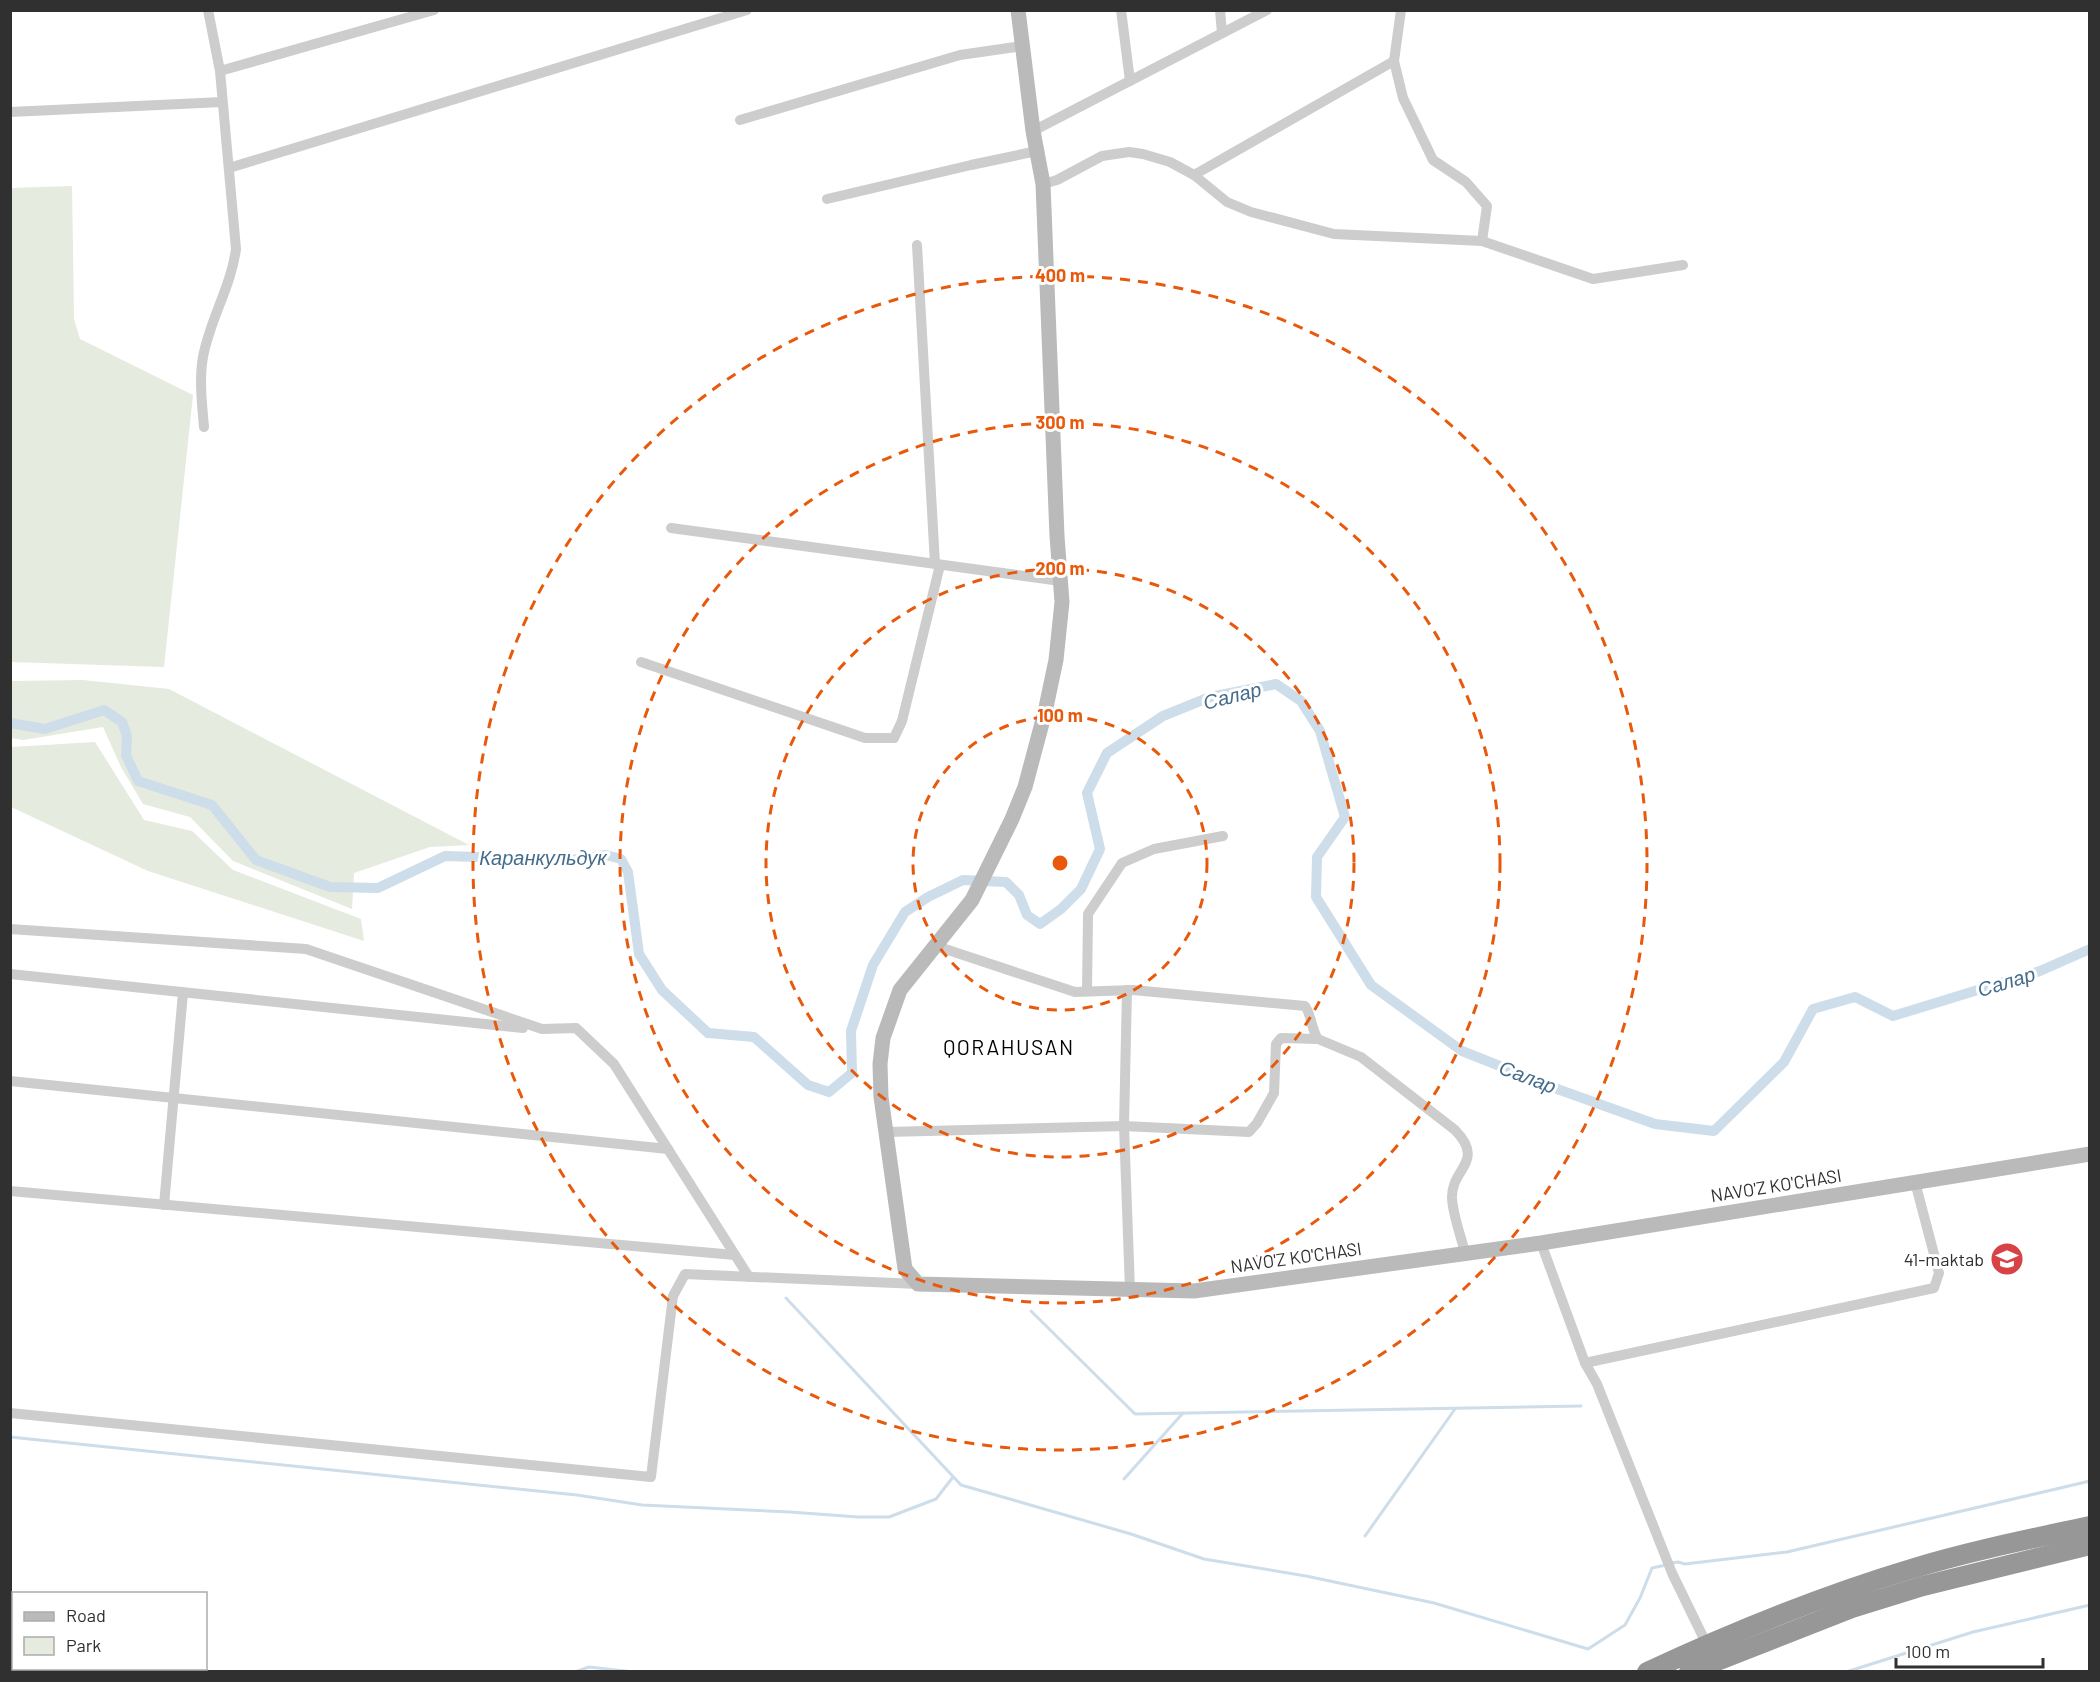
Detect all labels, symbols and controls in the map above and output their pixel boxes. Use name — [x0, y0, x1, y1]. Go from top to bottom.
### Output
text: 400 m — [1035, 264, 1085, 286]
text: 300 m — [1036, 411, 1084, 433]
text: 200 m — [1035, 557, 1085, 579]
water label: Салар — [1200, 676, 1264, 714]
text: 100 m — [1037, 704, 1083, 726]
water label: Каранкульдук — [479, 845, 608, 869]
centre of rings — [1050, 853, 1070, 873]
water label: Салар — [1974, 961, 2038, 1001]
district label: QORAHUSAN — [943, 1034, 1075, 1059]
water label: Салар — [1496, 1054, 1560, 1098]
street label: NAVO'Z KO'CHASI — [1709, 1164, 1843, 1206]
street label: NAVO'Z KO'CHASI — [1229, 1237, 1363, 1277]
school or university icon: 41-maktab — [1989, 1241, 2025, 1277]
place label: 41-maktab — [1904, 1248, 1984, 1270]
legend — [12, 1592, 207, 1670]
text: Road — [66, 1604, 106, 1626]
scale bar — [1896, 1631, 2043, 1669]
text: Park — [66, 1634, 101, 1656]
text: 100 m — [1905, 1640, 1950, 1662]

